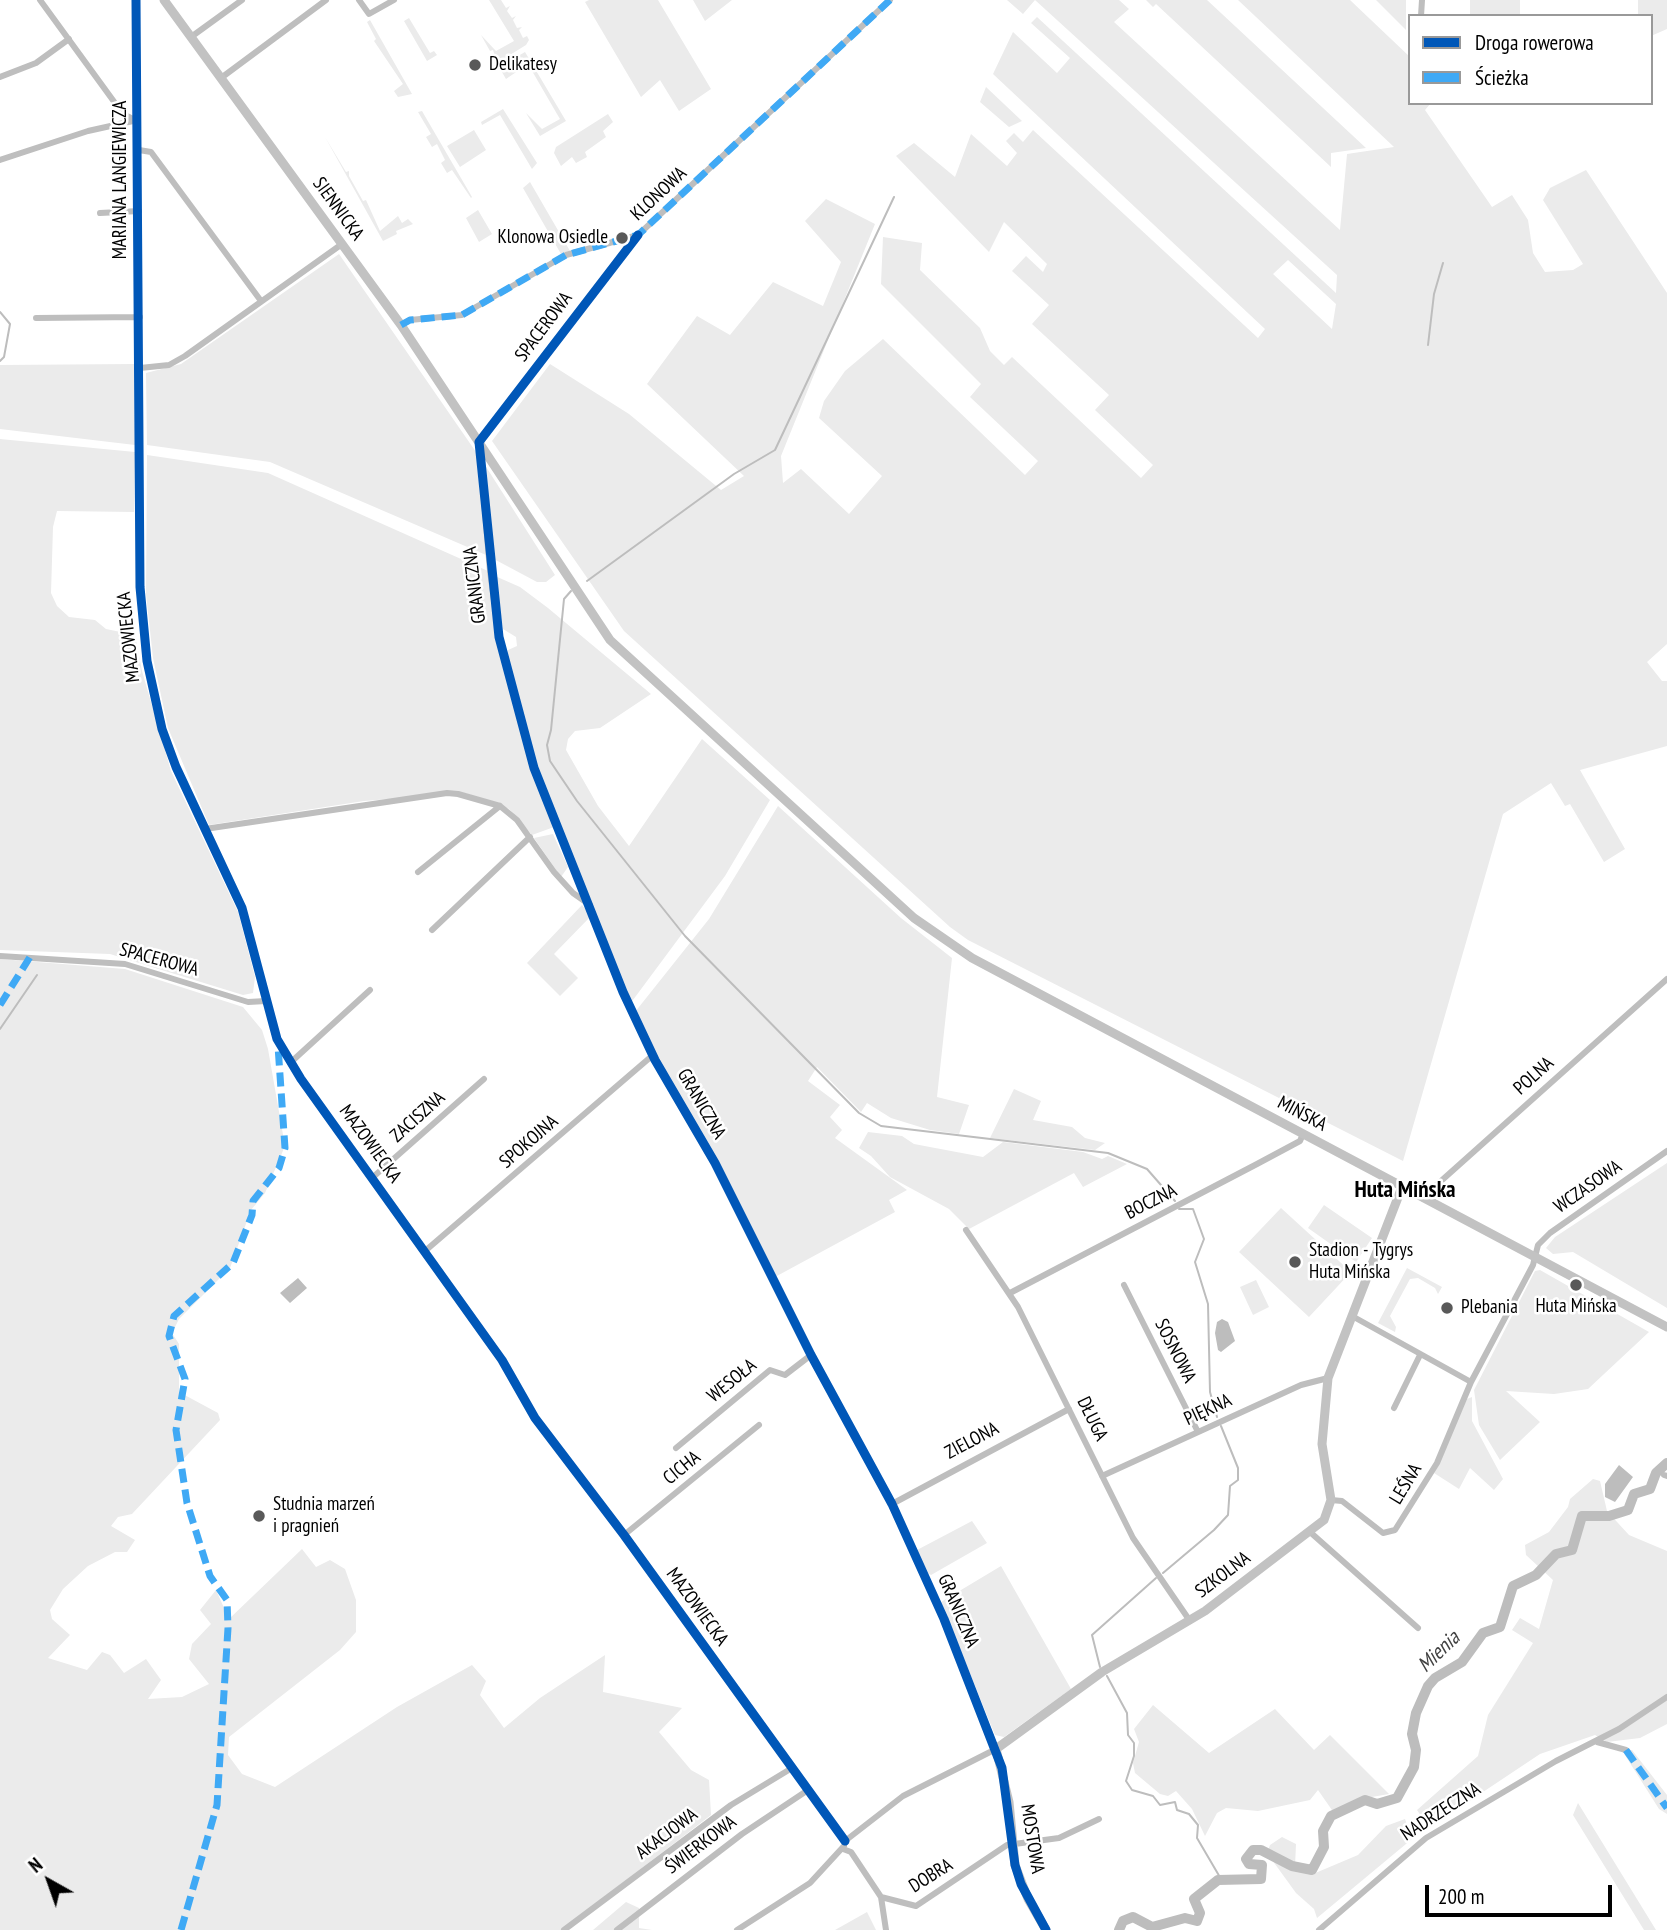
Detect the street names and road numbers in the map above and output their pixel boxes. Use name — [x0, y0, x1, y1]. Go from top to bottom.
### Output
street label: MARIANA LANGIEWICZA — [110, 101, 132, 259]
street label: KLONOWA — [626, 162, 692, 226]
street label: SIENNICKA — [308, 173, 368, 245]
street label: SPACEROWA — [510, 288, 578, 366]
street label: GRANICZNA — [459, 545, 491, 625]
street label: MAZOWIECKA — [113, 591, 145, 683]
street label: SPACEROWA — [117, 938, 201, 982]
street label: POLNA — [1509, 1052, 1559, 1100]
street label: GRANICZNA — [672, 1065, 730, 1143]
street label: ZACISZNA — [386, 1087, 450, 1147]
street label: MIŃSKA — [1273, 1092, 1331, 1136]
street label: MAZOWIECKA — [334, 1101, 406, 1187]
street label: SPOKOJNA — [495, 1110, 563, 1174]
street label: WCZASOWA — [1550, 1156, 1626, 1218]
street label: BOCZNA — [1121, 1179, 1181, 1225]
street label: SOSNOWA — [1149, 1315, 1201, 1387]
street label: WESOŁA — [703, 1354, 761, 1408]
street label: PIĘKNA — [1181, 1389, 1235, 1431]
street label: DŁUGA — [1072, 1393, 1112, 1445]
street label: ZIELONA — [941, 1417, 1003, 1465]
street label: CICHA — [659, 1446, 705, 1490]
street label: LEŚNA — [1385, 1460, 1427, 1508]
street label: SZKOLNA — [1191, 1547, 1255, 1603]
street label: MAZOWIECKA — [661, 1564, 733, 1650]
street label: GRANICZNA — [932, 1571, 984, 1651]
street label: NADRZECZNA — [1397, 1778, 1485, 1846]
street label: AKACJOWA — [632, 1803, 702, 1865]
street label: MOSTOWA — [1015, 1803, 1049, 1875]
street label: ŚWIERKOWA — [661, 1811, 741, 1879]
street label: DOBRA — [905, 1854, 957, 1898]

